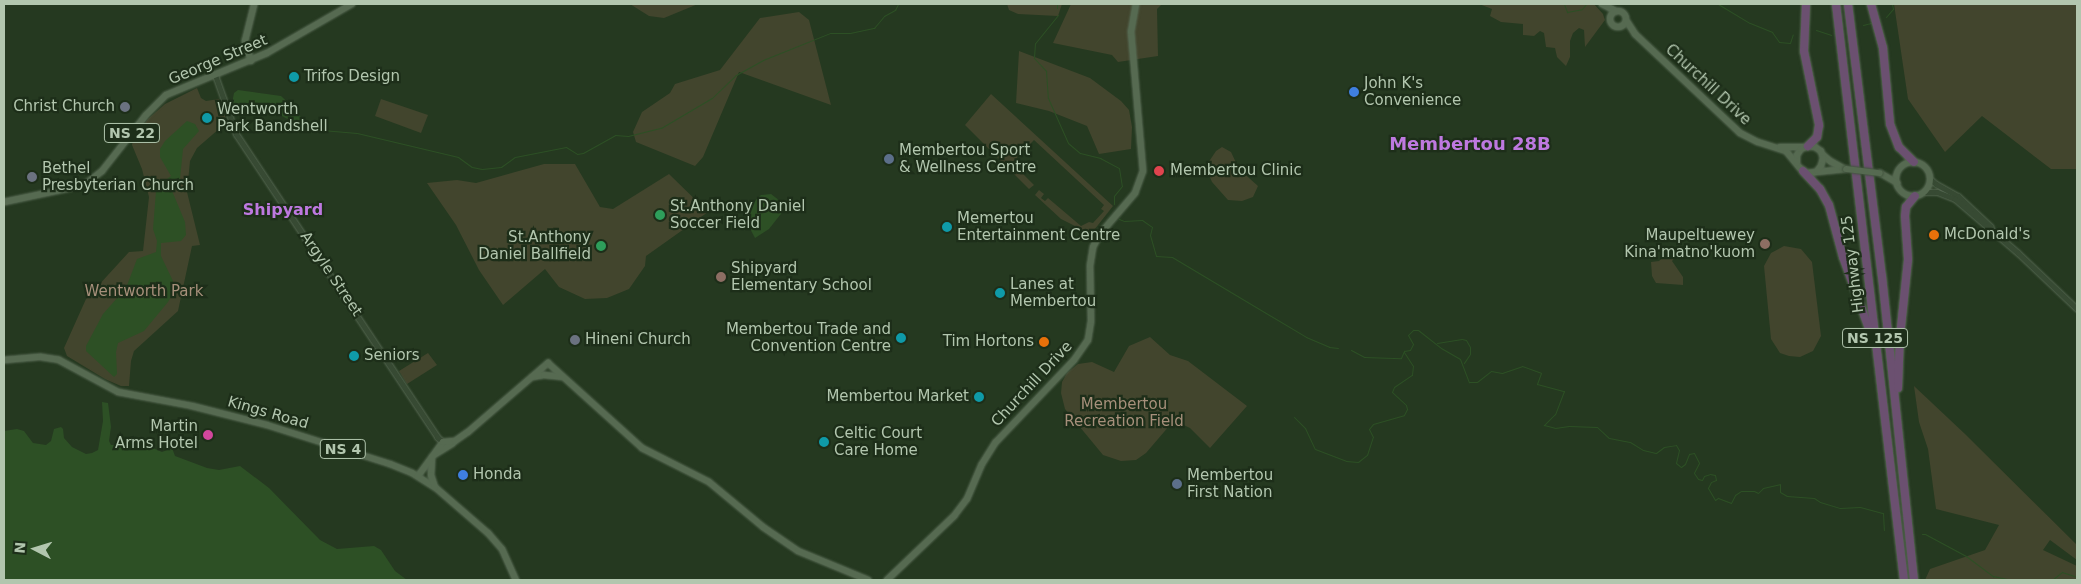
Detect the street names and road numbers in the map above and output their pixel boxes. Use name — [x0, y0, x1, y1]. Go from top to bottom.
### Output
street label: George Street — [166, 31, 270, 89]
street label: Churchill Drive — [1662, 41, 1754, 129]
road number: NS 22 — [103, 122, 161, 144]
street label: Highway 125 — [1838, 214, 1868, 314]
street label: Argyle Street — [296, 228, 366, 320]
road number: NS 125 — [1841, 326, 1909, 349]
street label: Churchill Drive — [988, 338, 1076, 430]
street label: Kings Road — [226, 393, 310, 433]
road number: NS 4 — [319, 438, 367, 460]

